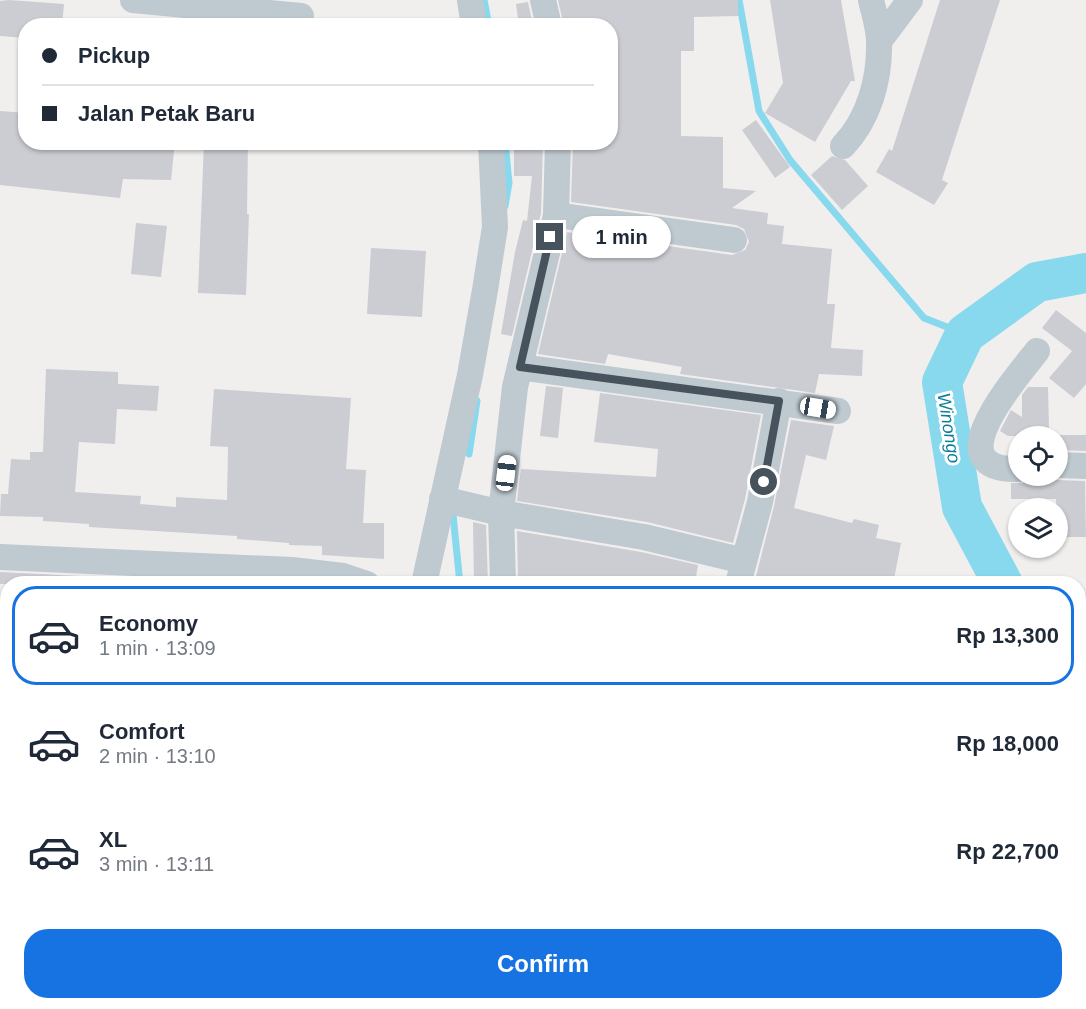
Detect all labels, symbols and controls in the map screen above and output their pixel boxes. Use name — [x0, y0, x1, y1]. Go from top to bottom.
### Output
text: Pickup — [78, 43, 150, 68]
text: Jalan Petak Baru — [78, 101, 255, 126]
callout: 1 min — [571, 216, 670, 258]
route end — [536, 223, 563, 250]
text: 1 min — [595, 226, 648, 248]
water label: Winongo — [934, 391, 964, 465]
car — [799, 396, 837, 420]
map controls — [1008, 426, 1068, 558]
button: locate — [1008, 426, 1068, 486]
car — [495, 454, 517, 492]
route start — [750, 468, 777, 495]
button: layers — [1008, 498, 1068, 558]
icon: car — [27, 609, 81, 663]
text: Economy — [99, 611, 198, 636]
text: Rp 13,300 — [956, 623, 1059, 648]
text: 1 min · 13:09 — [99, 637, 216, 659]
icon: car — [27, 717, 81, 771]
text: Comfort — [99, 719, 185, 744]
text: Rp 18,000 — [956, 731, 1059, 756]
text: 2 min · 13:10 — [99, 745, 216, 767]
icon: car — [27, 825, 81, 879]
text: XL — [99, 827, 127, 852]
text: Rp 22,700 — [956, 839, 1059, 864]
text: 3 min · 13:11 — [99, 853, 214, 875]
button: Confirm — [24, 929, 1062, 998]

